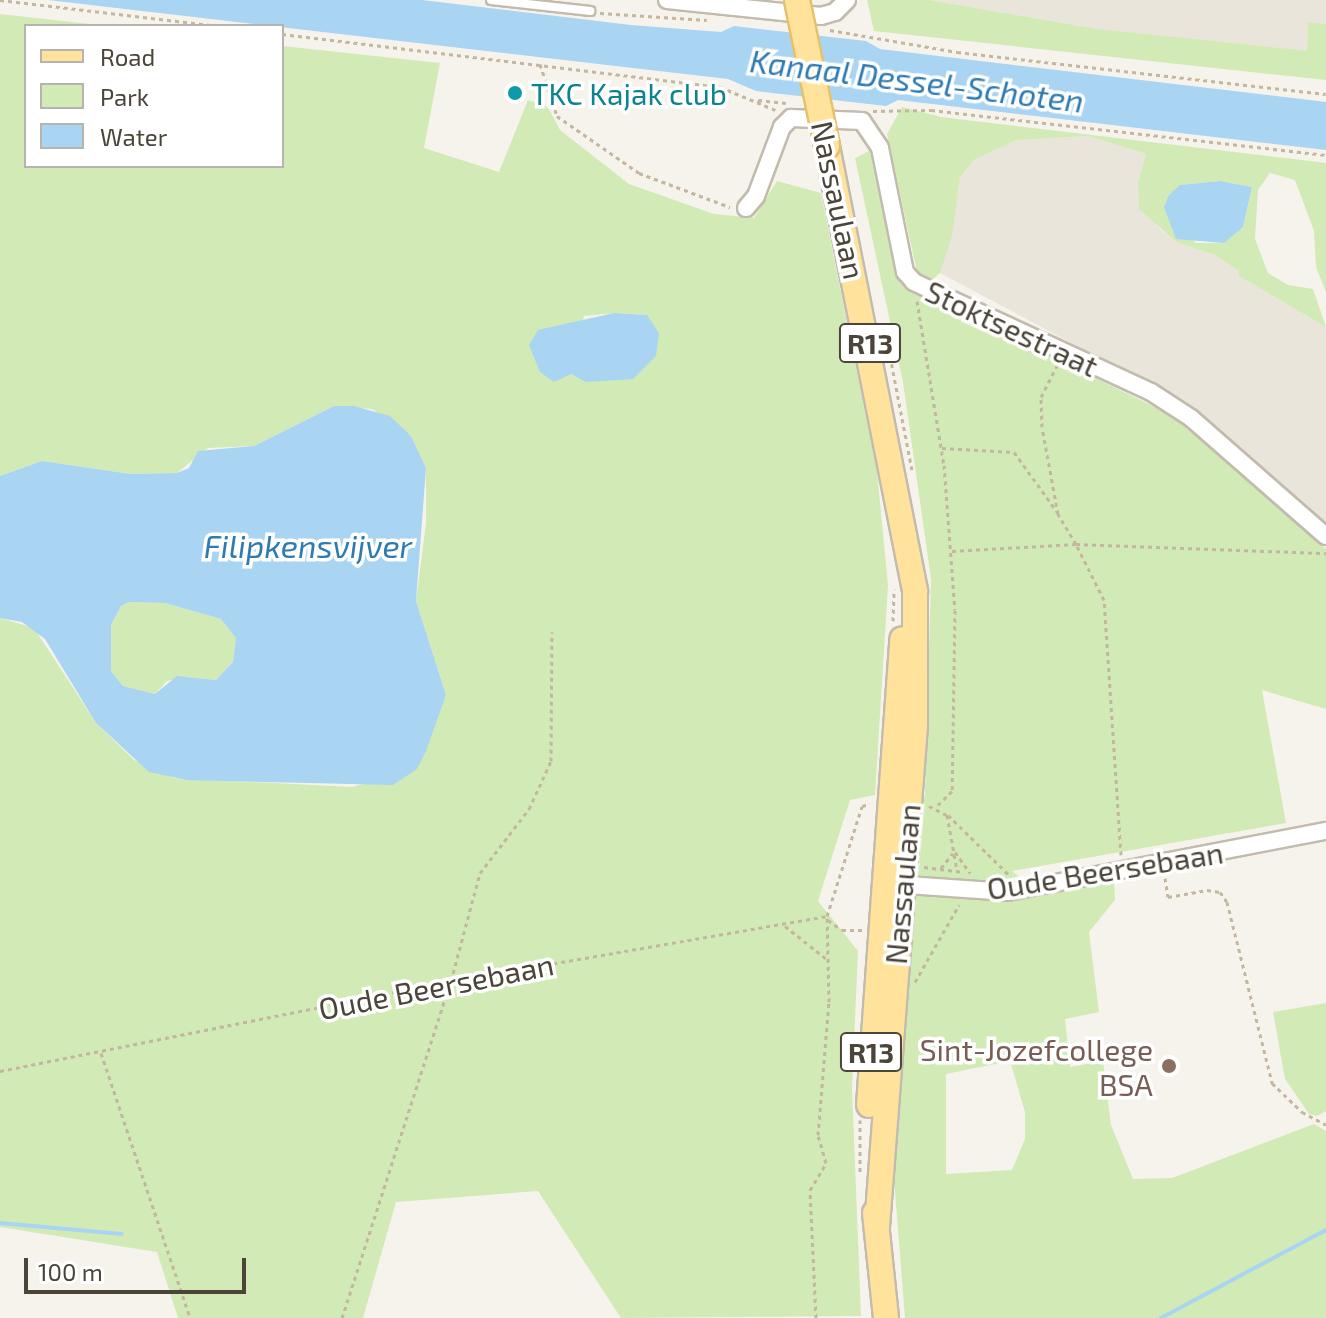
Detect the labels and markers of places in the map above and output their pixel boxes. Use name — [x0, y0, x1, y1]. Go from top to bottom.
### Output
place label: TKC Kajak club — [531, 75, 727, 111]
marker: TKC Kajak club — [506, 84, 524, 102]
place label: Sint-Jozefcollege BSA — [920, 1031, 1153, 1102]
marker: Sint-Jozefcollege BSA — [1160, 1057, 1178, 1075]

